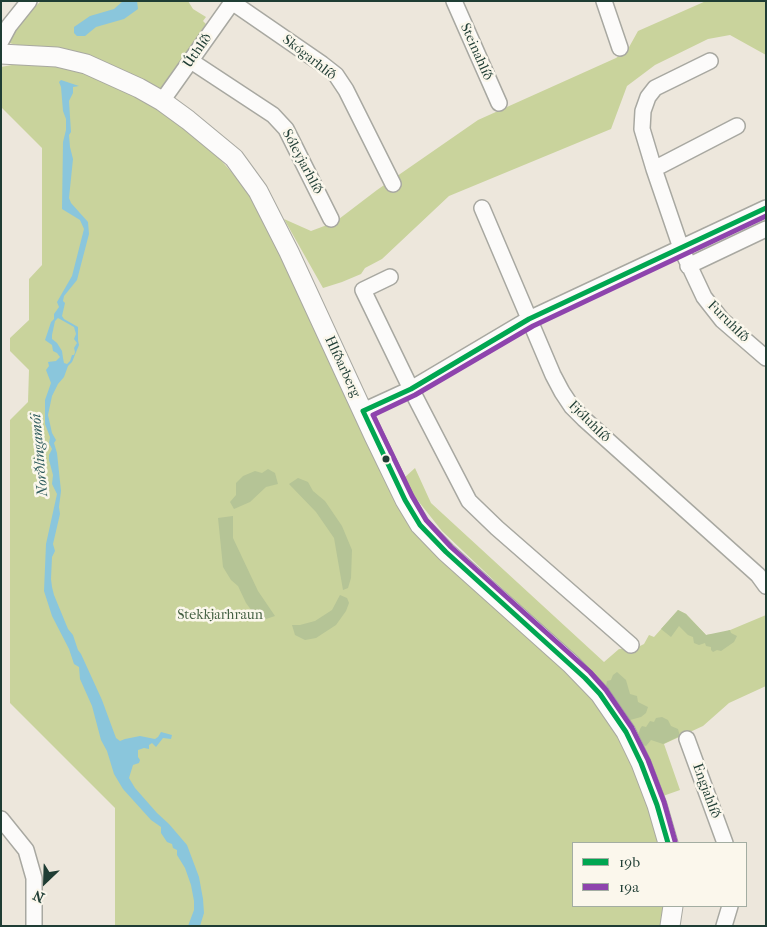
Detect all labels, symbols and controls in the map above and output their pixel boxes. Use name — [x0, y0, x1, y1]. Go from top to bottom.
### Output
street label: Steinahlíð — [456, 21, 496, 83]
street label: Úthlíð — [180, 30, 216, 72]
street label: Skógarhlíð — [279, 32, 339, 84]
street label: Sóleyjarhlíð — [278, 127, 326, 197]
street label: Furuhlíð — [704, 298, 752, 346]
street label: Hlíðarberg — [320, 334, 364, 400]
street label: Fjóluhlíð — [564, 397, 614, 447]
water label: Norðlingamói — [27, 413, 53, 497]
unlabelled marker — [381, 454, 391, 464]
park label: Stekkjarhraun — [177, 608, 263, 624]
street label: Engjahlíð — [688, 761, 724, 821]
legend — [572, 842, 747, 907]
text: 19b — [619, 853, 640, 871]
north arrow — [20, 857, 70, 907]
text: 19a — [619, 878, 639, 896]
text: N — [30, 886, 47, 906]

